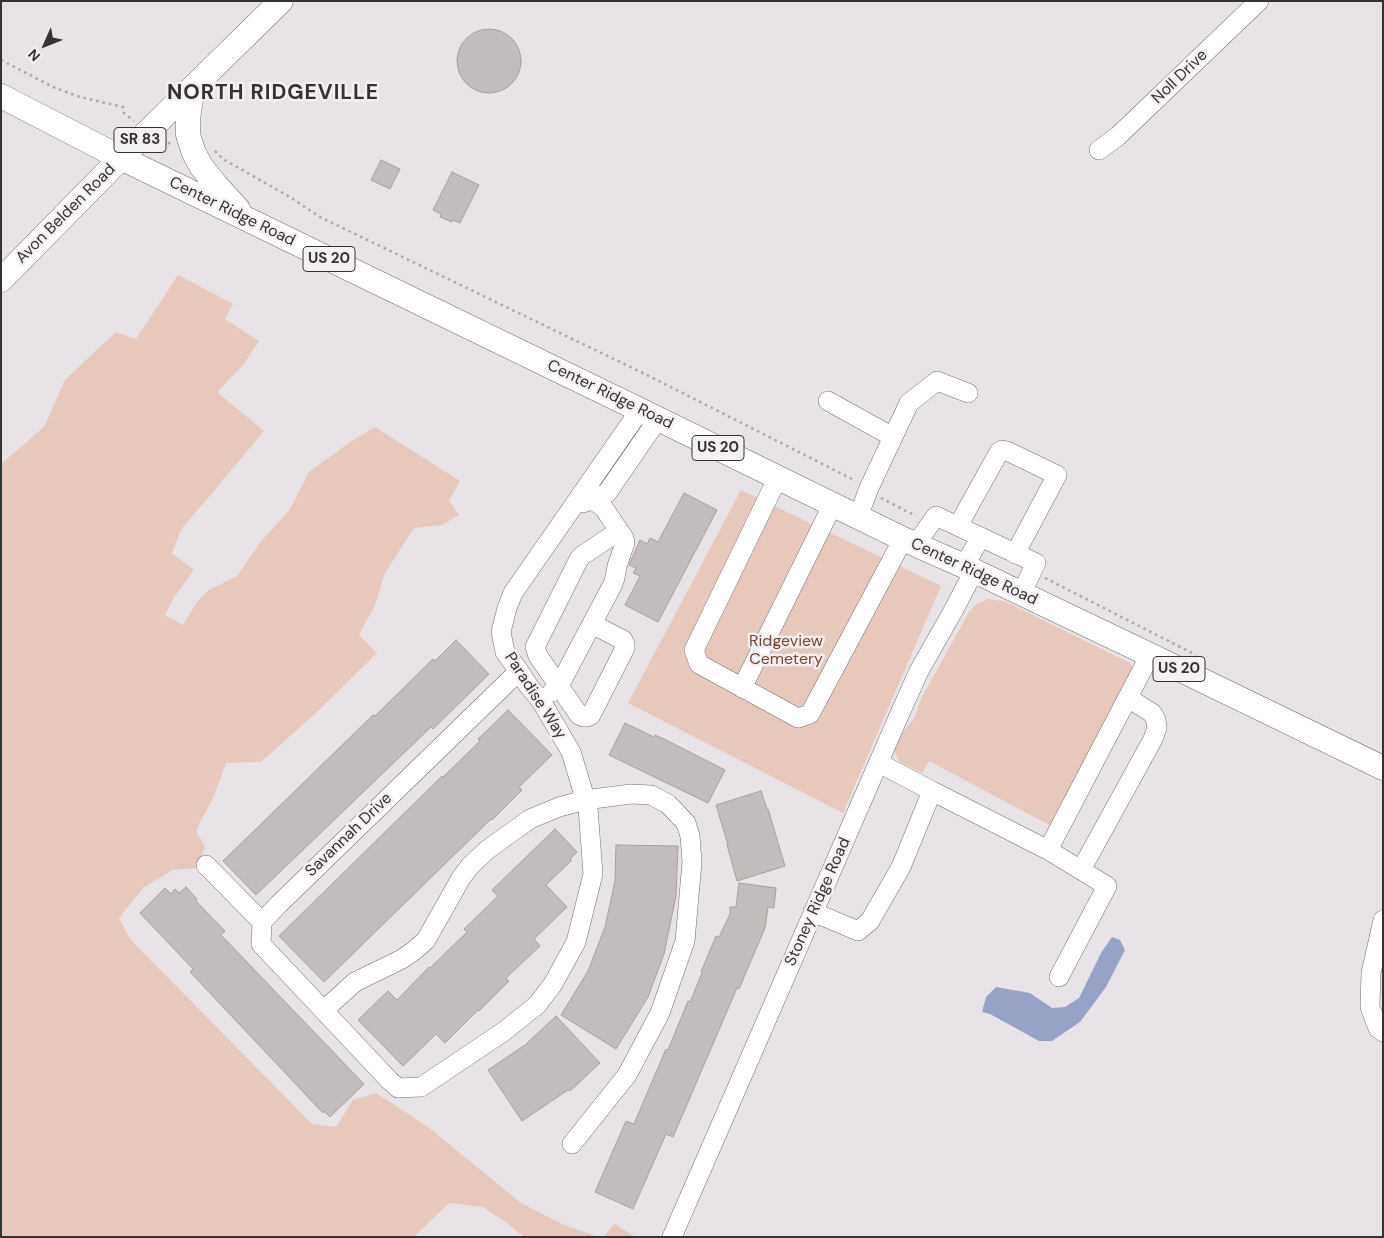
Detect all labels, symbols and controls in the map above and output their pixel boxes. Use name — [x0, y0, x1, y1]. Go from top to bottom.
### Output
north arrow — [20, 20, 70, 70]
text: N — [24, 45, 44, 65]
street label: Noll Drive — [1148, 46, 1212, 108]
district label: NORTH RIDGEVILLE — [165, 80, 381, 106]
road number: SR 83 — [114, 128, 166, 152]
street label: Avon Belden Road — [12, 160, 120, 268]
street label: Center Ridge Road — [166, 173, 298, 251]
road number: US 20 — [303, 246, 355, 272]
street label: Center Ridge Road — [544, 356, 676, 434]
road number: US 20 — [692, 436, 744, 460]
street label: Center Ridge Road — [908, 534, 1040, 610]
park label: Ridgeview Cemetery — [749, 632, 823, 670]
street label: Paradise Way — [500, 649, 570, 743]
road number: US 20 — [1153, 656, 1205, 682]
street label: Savannah Drive — [302, 789, 396, 881]
street label: Stoney Ridge Road — [781, 835, 855, 969]

